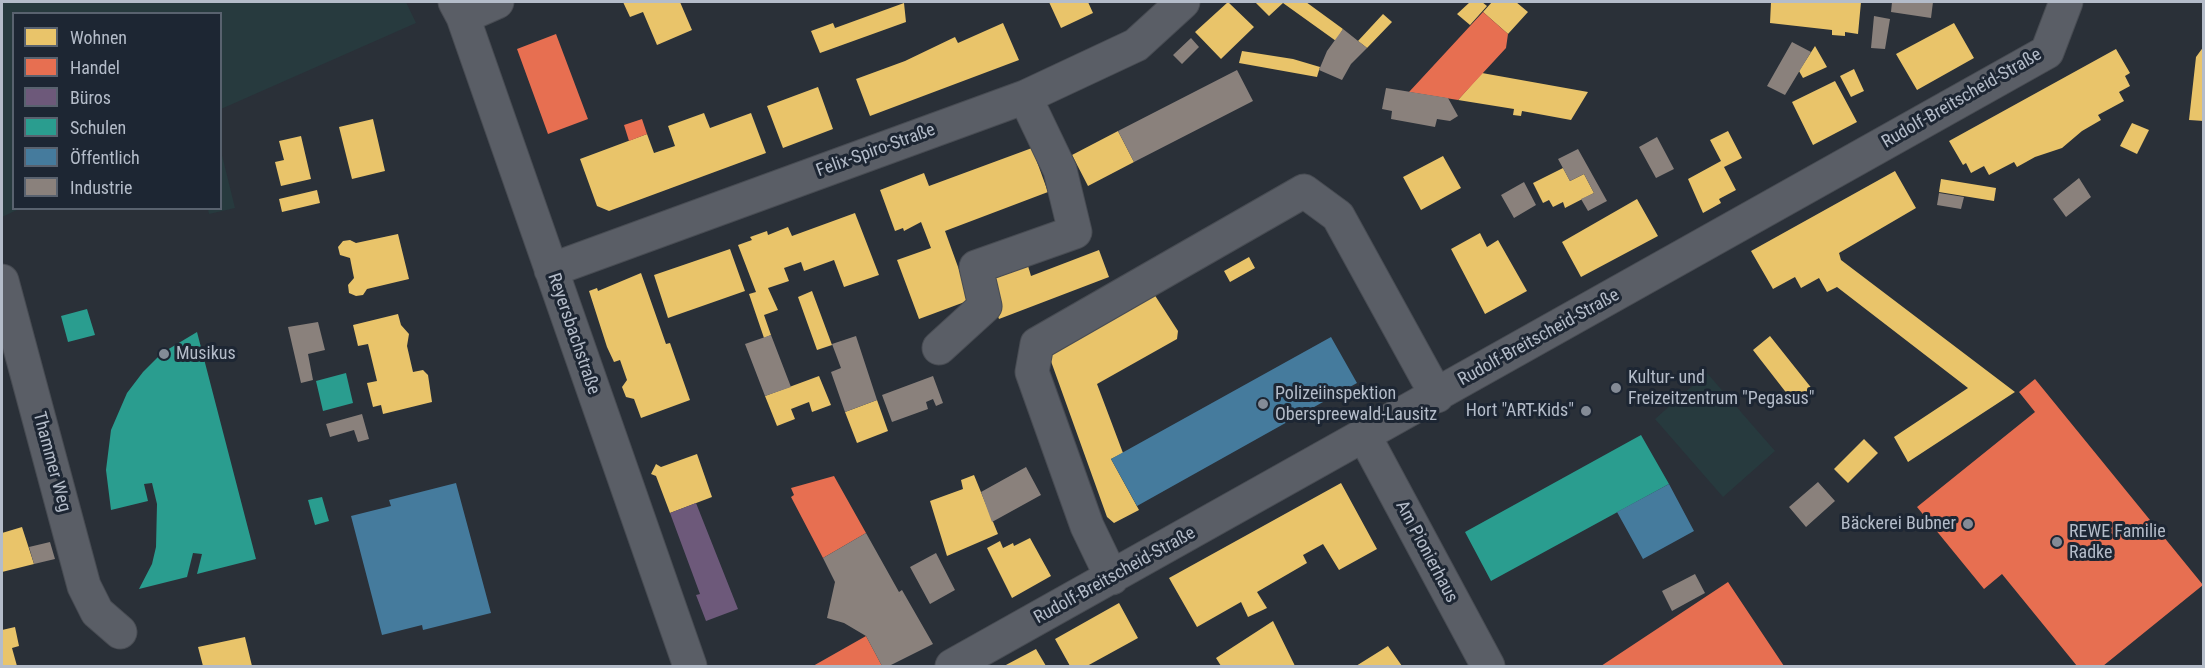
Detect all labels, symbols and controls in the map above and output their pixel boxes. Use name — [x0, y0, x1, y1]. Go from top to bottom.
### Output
legend — [12, 12, 222, 210]
text: Wohnen — [70, 27, 127, 48]
street label: Rudolf-Breitscheid-Straße — [1878, 44, 2046, 154]
text: Handel — [70, 57, 120, 78]
text: Büros — [70, 87, 111, 108]
text: Schulen — [70, 117, 126, 138]
street label: Felix-Spiro-Straße — [814, 119, 938, 183]
text: Öffentlich — [70, 147, 140, 168]
text: Industrie — [70, 177, 132, 198]
street label: Reyersbachstraße — [542, 270, 604, 398]
street label: Rudolf-Breitscheid-Straße — [1455, 285, 1623, 391]
place label: Musikus — [176, 343, 236, 365]
marker: Musikus — [157, 347, 171, 361]
place label: Kultur- und Freizeitzentrum "Pegasus" — [1628, 367, 1815, 410]
marker: Kultur- und Freizeitzentrum "Pegasus" — [1609, 381, 1623, 395]
place label: Polizeiinspektion Oberspreewald-Lausitz — [1275, 383, 1437, 426]
marker: Polizeiinspektion Oberspreewald-Lausitz — [1256, 397, 1270, 411]
place label: Hort "ART-Kids" — [1466, 400, 1574, 422]
marker: Hort "ART-Kids" — [1579, 404, 1593, 418]
street label: Thammer Weg — [27, 410, 75, 514]
street label: Am Pionierhaus — [1390, 497, 1462, 607]
place label: Bäckerei Bubner — [1841, 513, 1956, 535]
marker: Bäckerei Bubner — [1961, 517, 1975, 531]
place label: REWE Familie Radke — [2069, 521, 2166, 564]
street label: Rudolf-Breitscheid-Straße — [1031, 523, 1199, 629]
marker: REWE Familie Radke — [2050, 535, 2064, 549]

